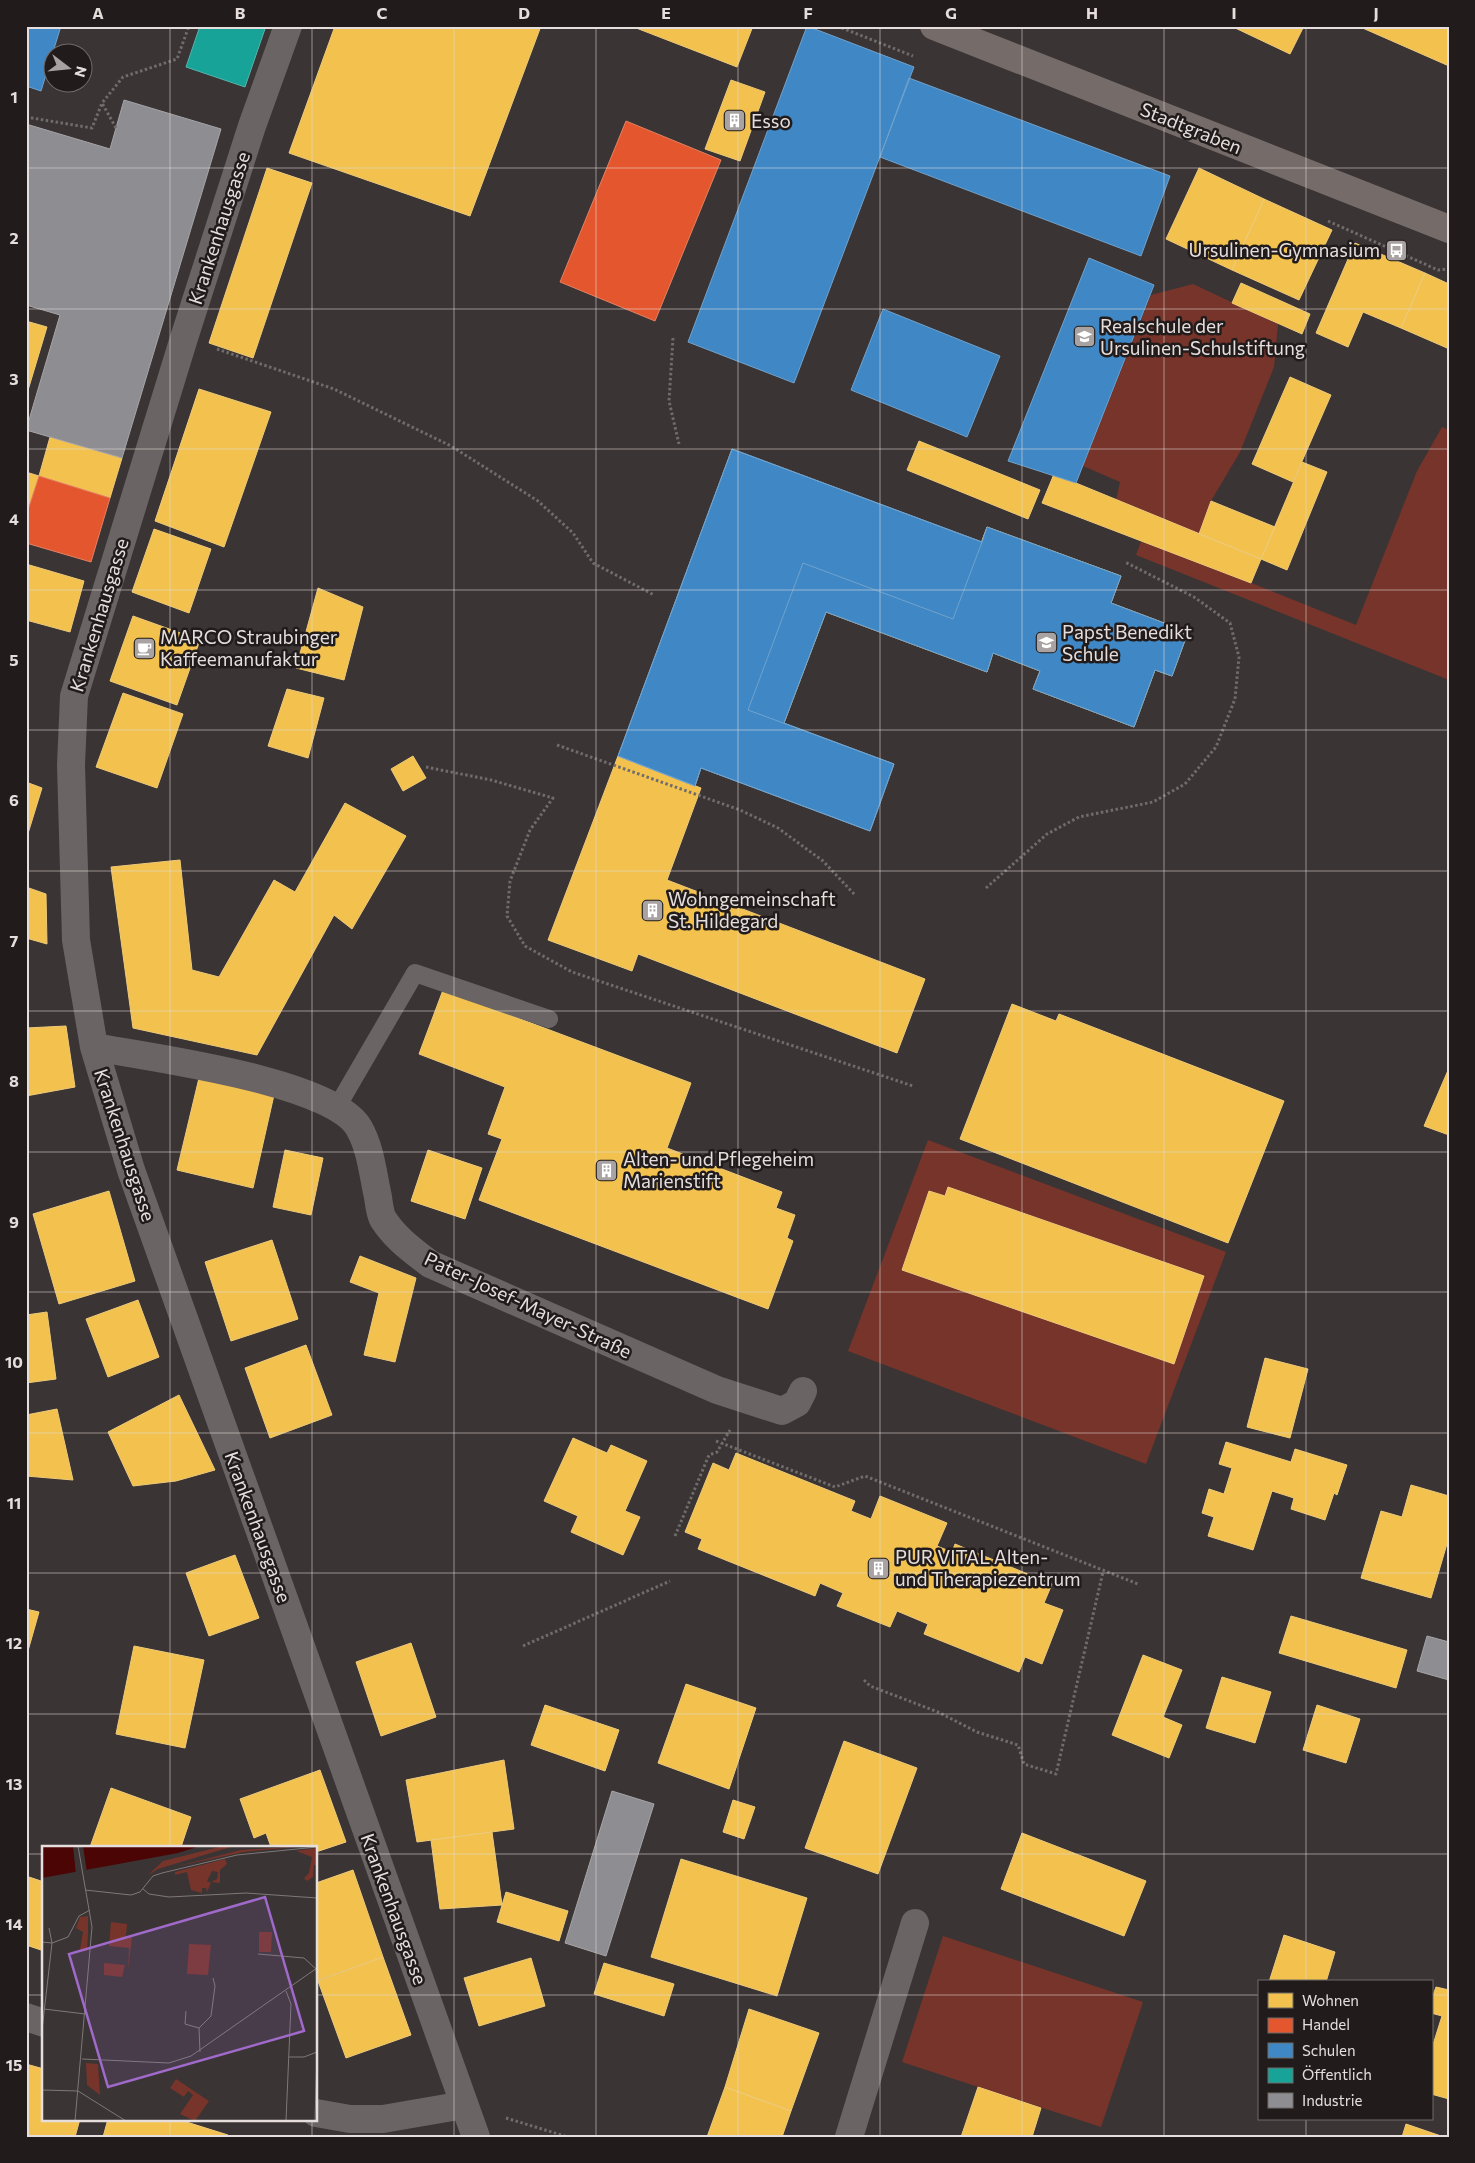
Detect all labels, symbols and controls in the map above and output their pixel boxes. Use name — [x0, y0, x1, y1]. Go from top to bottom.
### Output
text: A — [92, 3, 104, 22]
text: B — [235, 3, 246, 22]
text: C — [377, 3, 388, 22]
text: D — [518, 3, 530, 22]
text: E — [661, 3, 671, 22]
text: F — [803, 3, 813, 22]
text: G — [945, 3, 957, 22]
text: H — [1086, 3, 1098, 22]
text: I — [1231, 3, 1237, 22]
text: J — [1373, 3, 1379, 22]
north arrow — [42, 42, 92, 92]
text: N — [71, 64, 91, 79]
text: 1 — [10, 87, 18, 106]
street label: Stadtgraben — [1137, 97, 1245, 158]
building icon: Esso — [723, 109, 747, 133]
place label: Esso — [751, 109, 791, 132]
street label: Krankenhausgasse — [183, 149, 254, 307]
text: 2 — [9, 228, 19, 247]
place label: Ursulinen-Gymnasium — [1189, 238, 1380, 261]
bus stop icon: Ursulinen-Gymnasium — [1384, 238, 1408, 262]
place label: Realschule der Ursulinen-Schulstiftung — [1100, 314, 1305, 359]
school or university icon: Realschule der Ursulinen-Schulstiftung — [1072, 325, 1096, 349]
text: 3 — [9, 369, 19, 388]
text: 4 — [9, 509, 19, 528]
street label: Krankenhausgasse — [64, 535, 133, 694]
place label: Papst Benedikt Schule — [1062, 620, 1192, 665]
place label: MARCO Straubinger Kaffeemanufaktur — [160, 625, 338, 670]
school or university icon: Papst Benedikt Schule — [1034, 631, 1058, 655]
cafe icon: MARCO Straubinger Kaffeemanufaktur — [132, 636, 156, 660]
text: 5 — [9, 650, 19, 669]
text: 6 — [9, 790, 19, 809]
place label: Wohngemeinschaft St. Hildegard — [668, 887, 836, 932]
building icon: Wohngemeinschaft St. Hildegard — [640, 898, 664, 922]
text: 7 — [10, 931, 19, 950]
street label: Krankenhausgasse — [90, 1066, 161, 1224]
text: 8 — [9, 1071, 19, 1090]
place label: Alten- und Pflegeheim Marienstift — [623, 1147, 814, 1192]
building icon: Alten- und Pflegeheim Marienstift — [595, 1158, 619, 1182]
text: 9 — [9, 1212, 19, 1231]
street label: Pater-Josef-Mayer-Straße — [421, 1246, 635, 1363]
text: 10 — [5, 1352, 23, 1371]
street label: Krankenhausgasse — [220, 1448, 297, 1606]
text: 11 — [7, 1493, 21, 1512]
place label: PUR VITAL Alten- und Therapiezentrum — [895, 1545, 1081, 1590]
building icon: PUR VITAL Alten- und Therapiezentrum — [867, 1556, 891, 1580]
text: 12 — [6, 1633, 22, 1652]
text: 13 — [6, 1774, 22, 1793]
street label: Krankenhausgasse — [356, 1830, 433, 1988]
inset map — [42, 1846, 318, 2120]
text: 14 — [5, 1914, 23, 1933]
legend — [1258, 1980, 1432, 2120]
text: Wohnen — [1302, 1991, 1359, 2009]
text: Handel — [1302, 2015, 1350, 2033]
text: Schulen — [1302, 2041, 1356, 2059]
text: 15 — [6, 2055, 22, 2074]
text: Öffentlich — [1302, 2065, 1372, 2083]
text: Industrie — [1302, 2091, 1363, 2109]

